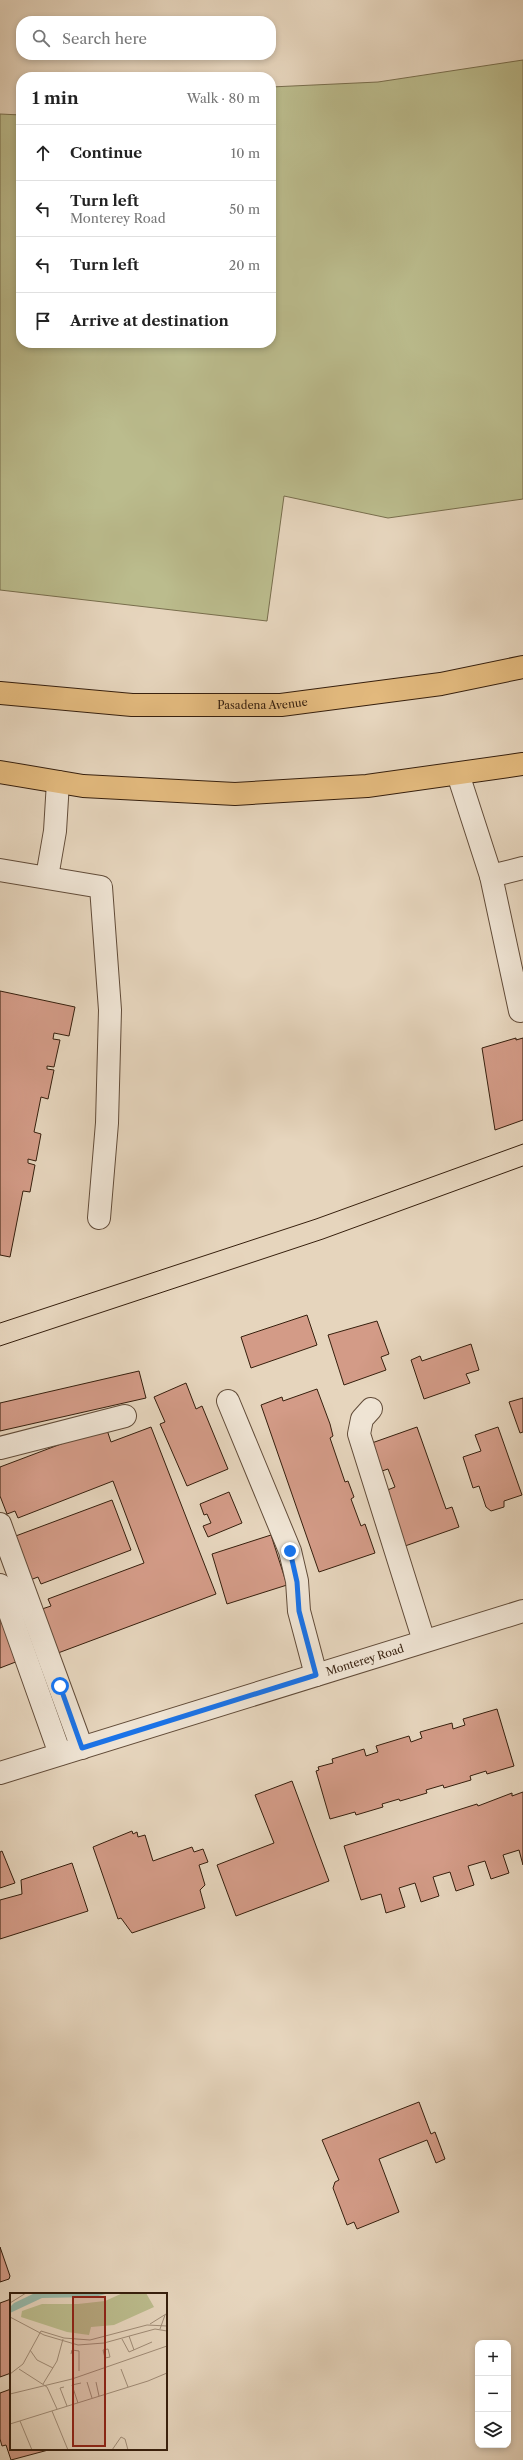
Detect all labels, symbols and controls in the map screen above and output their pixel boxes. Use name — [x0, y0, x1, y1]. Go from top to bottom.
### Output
search box — [16, 16, 276, 60]
icon: search — [30, 27, 52, 49]
text: Search here — [62, 29, 147, 48]
text: 1 min — [32, 88, 79, 108]
text: Walk · 80 m — [187, 90, 260, 106]
icon: ahead — [32, 142, 54, 164]
text: Continue — [70, 143, 142, 162]
text: 10 m — [231, 145, 260, 161]
text: Turn left — [70, 191, 139, 210]
icon: left — [32, 198, 54, 220]
text: 50 m — [229, 201, 260, 217]
text: Monterey Road — [70, 210, 166, 226]
icon: left — [32, 254, 54, 276]
text: Turn left — [70, 255, 139, 274]
text: 20 m — [229, 257, 260, 273]
icon: arrive — [32, 310, 54, 332]
text: Arrive at destination — [70, 311, 229, 330]
street label: Pasadena Avenue — [217, 695, 308, 712]
route end — [281, 1542, 299, 1560]
street label: Monterey Road — [324, 1641, 406, 1679]
route start — [51, 1677, 69, 1695]
inset map — [10, 2293, 167, 2450]
map controls — [475, 2340, 511, 2448]
button: + — [475, 2340, 511, 2376]
button: − — [475, 2376, 511, 2412]
button: layers — [475, 2412, 511, 2448]

